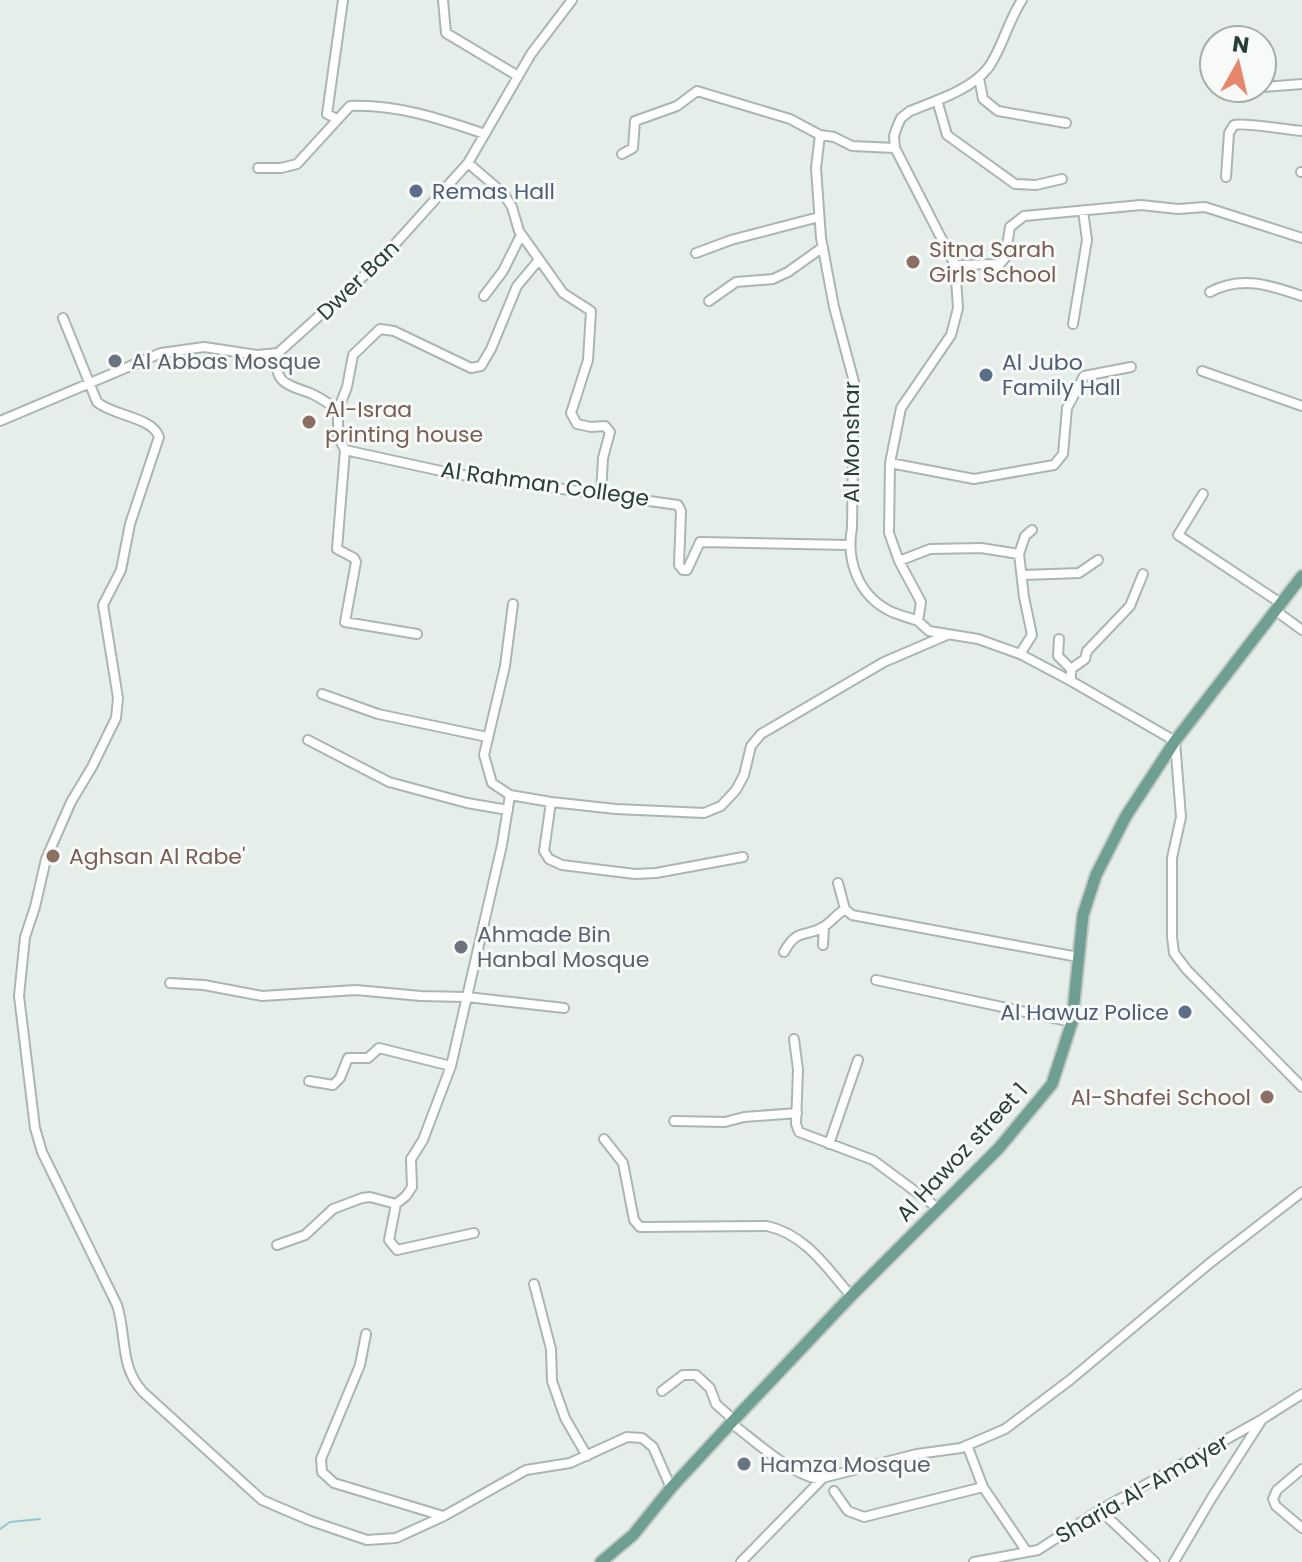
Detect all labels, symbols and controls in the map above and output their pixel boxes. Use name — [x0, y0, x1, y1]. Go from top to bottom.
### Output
north arrow — [1198, 24, 1278, 104]
text: N — [1230, 28, 1251, 61]
place label: Remas Hall — [432, 176, 555, 207]
marker: Remas Hall — [407, 182, 425, 200]
street label: Dwer Ban — [310, 233, 406, 327]
place label: Sitna Sarah Girls School — [929, 234, 1056, 290]
marker: Sitna Sarah Girls School — [904, 253, 922, 271]
place label: Al Abbas Mosque — [131, 346, 321, 377]
place label: Al Jubo Family Hall — [1002, 347, 1121, 403]
marker: Al Abbas Mosque — [106, 352, 124, 370]
marker: Al Jubo Family Hall — [977, 366, 995, 384]
street label: Al Monshar — [836, 381, 867, 503]
place label: Al-Israa printing house — [325, 394, 483, 450]
marker: Al-Israa printing house — [300, 413, 318, 431]
street label: Al Rahman College — [439, 454, 651, 514]
place label: Aghsan Al Rabe' — [69, 841, 245, 872]
marker: Aghsan Al Rabe' — [44, 847, 62, 865]
place label: Ahmade Bin Hanbal Mosque — [477, 919, 649, 975]
marker: Ahmade Bin Hanbal Mosque — [452, 938, 470, 956]
place label: Al Hawuz Police — [1000, 997, 1169, 1028]
marker: Al Hawuz Police — [1176, 1003, 1194, 1021]
street label: Al Hawoz street 1 — [889, 1076, 1035, 1228]
place label: Al-Shafei School — [1071, 1082, 1251, 1113]
marker: Al-Shafei School — [1258, 1088, 1276, 1106]
street label: Sharia Al-Amayer — [1050, 1427, 1234, 1551]
place label: Hamza Mosque — [760, 1449, 931, 1480]
marker: Hamza Mosque — [735, 1455, 753, 1473]

